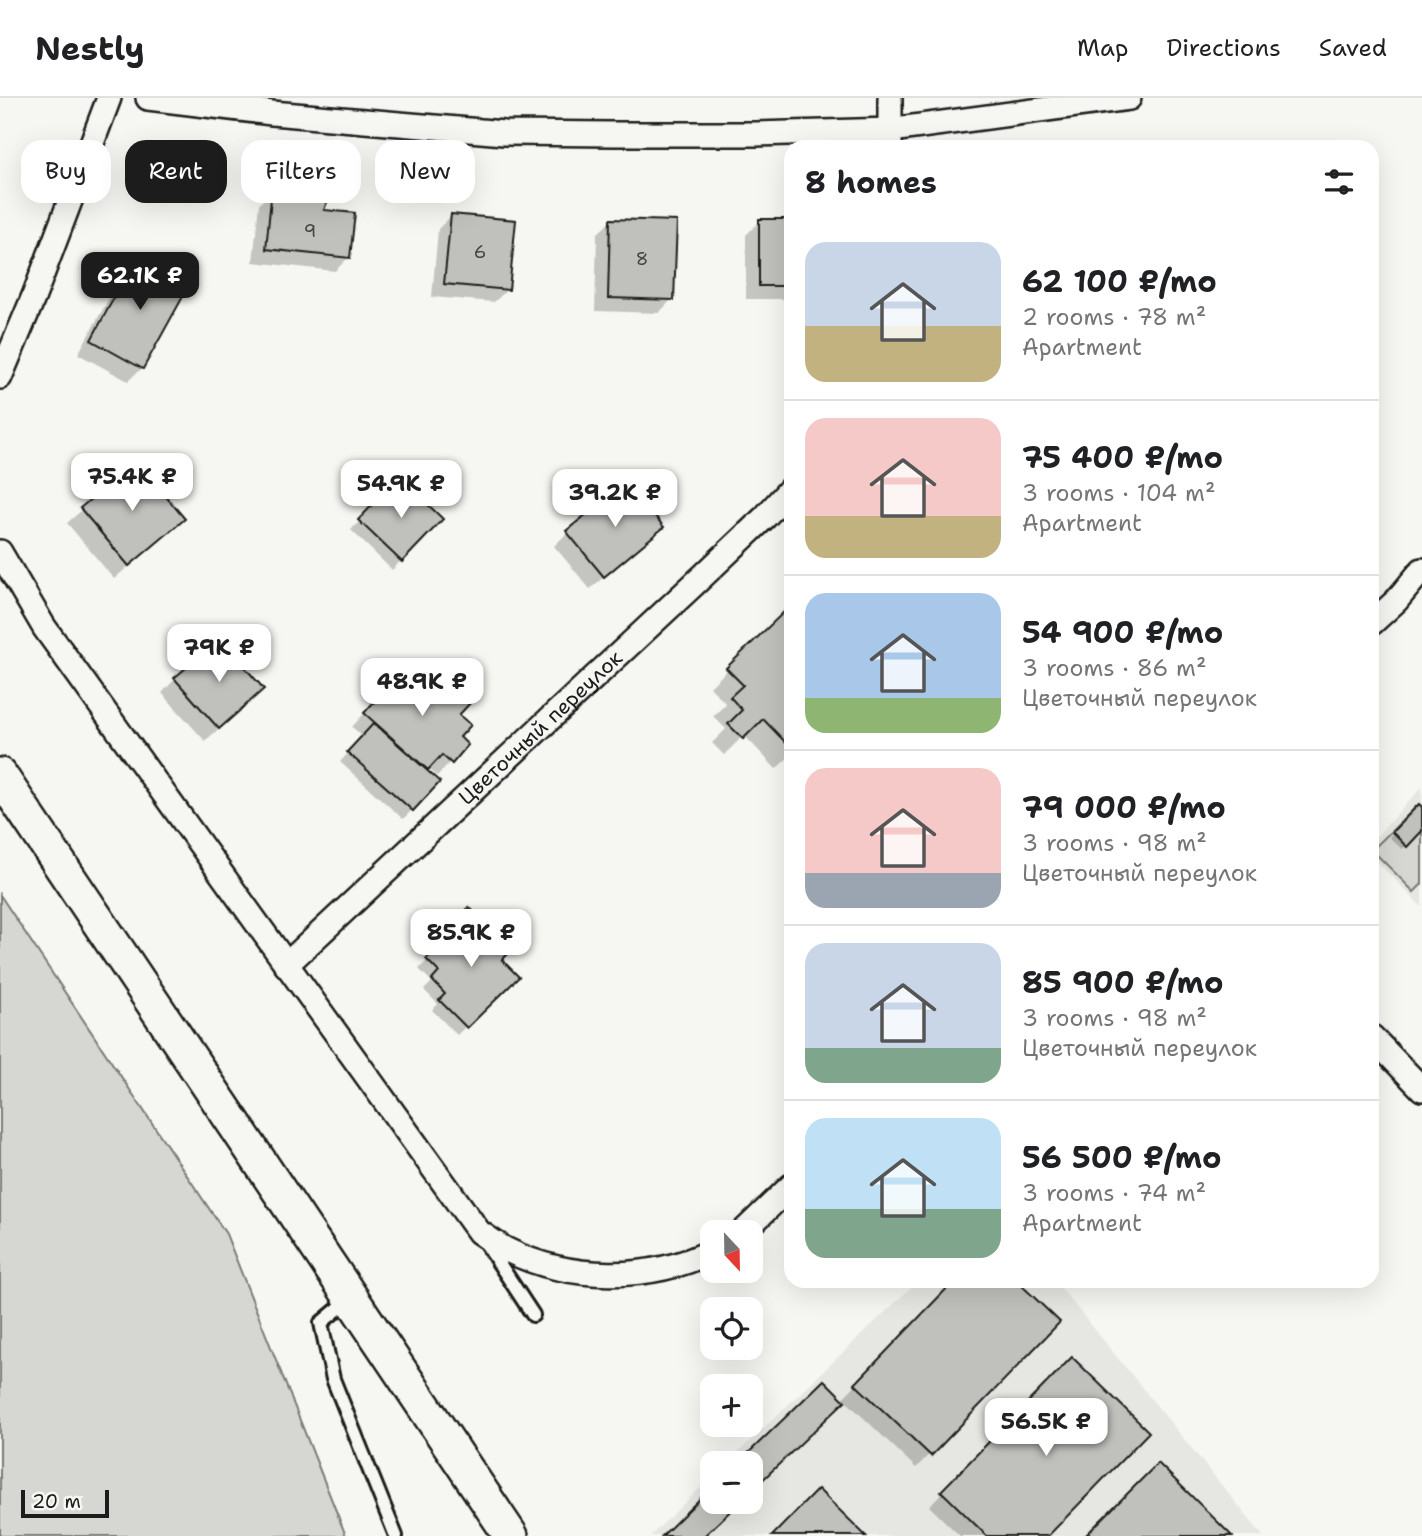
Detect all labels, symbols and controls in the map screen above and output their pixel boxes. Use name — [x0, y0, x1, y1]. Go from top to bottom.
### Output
text: Nestly — [35, 26, 145, 71]
text: Map — [1077, 32, 1128, 64]
text: Directions — [1166, 32, 1281, 64]
text: Saved — [1319, 32, 1387, 64]
chip: Buy — [21, 140, 111, 203]
chip: Rent — [125, 140, 227, 203]
chip: Filters — [241, 140, 361, 203]
chip: New — [375, 140, 475, 203]
text: 8 homes — [805, 162, 937, 203]
icon: filters — [1320, 163, 1358, 201]
house number: 9 — [304, 219, 316, 243]
house number: 6 — [474, 240, 486, 264]
house number: 8 — [636, 247, 648, 271]
pin: 62.1K ₽ — [75, 252, 205, 312]
text: 62.1K ₽ — [97, 260, 183, 290]
text: 62 100 ₽/mo — [1022, 261, 1217, 302]
icon: home — [861, 270, 945, 354]
text: 2 rooms · 78 m² — [1022, 302, 1206, 332]
text: Apartment — [1022, 332, 1142, 362]
text: 75 400 ₽/mo — [1022, 437, 1223, 478]
icon: home — [861, 446, 945, 530]
pin: 75.4K ₽ — [67, 454, 197, 513]
pin: 54.9K ₽ — [336, 460, 466, 520]
text: 75.4K ₽ — [87, 461, 177, 491]
text: 54.9K ₽ — [357, 468, 445, 498]
pin: 39.2K ₽ — [550, 470, 680, 529]
text: 39.2K ₽ — [568, 477, 662, 507]
text: 3 rooms · 104 m² — [1022, 478, 1215, 508]
text: Apartment — [1022, 508, 1142, 538]
text: 54 900 ₽/mo — [1022, 612, 1223, 653]
icon: home — [861, 621, 945, 705]
pin: 79K ₽ — [170, 624, 268, 684]
text: 79K ₽ — [183, 632, 255, 662]
street label: Цветочный переулок — [452, 644, 628, 811]
text: 3 rooms · 86 m² — [1022, 653, 1207, 683]
pin: 48.9K ₽ — [357, 658, 487, 718]
text: 48.9K ₽ — [377, 666, 467, 696]
text: Цветочный переулок — [1022, 683, 1257, 713]
text: 79 000 ₽/mo — [1022, 787, 1226, 828]
icon: home — [861, 796, 945, 880]
text: 3 rooms · 98 m² — [1022, 828, 1207, 858]
text: Цветочный переулок — [1022, 858, 1257, 888]
pin: 85.9K ₽ — [406, 910, 536, 969]
text: 85.9K ₽ — [426, 917, 516, 947]
text: 85 900 ₽/mo — [1022, 962, 1224, 1003]
icon: home — [861, 971, 945, 1055]
text: 3 rooms · 98 m² — [1022, 1003, 1207, 1033]
text: Цветочный переулок — [1022, 1033, 1257, 1063]
text: 56 500 ₽/mo — [1022, 1137, 1221, 1178]
icon: home — [861, 1146, 945, 1230]
text: 3 rooms · 74 m² — [1022, 1178, 1206, 1208]
text: Apartment — [1022, 1208, 1142, 1238]
north arrow — [700, 1220, 763, 1283]
map controls — [700, 1220, 763, 1514]
button: locate — [700, 1297, 763, 1360]
button: + — [700, 1374, 763, 1437]
pin: 56.5K ₽ — [981, 1398, 1111, 1458]
text: 56.5K ₽ — [1001, 1406, 1091, 1436]
button: − — [700, 1451, 763, 1514]
scale bar — [21, 1487, 108, 1519]
text: 20 m — [32, 1489, 81, 1514]

